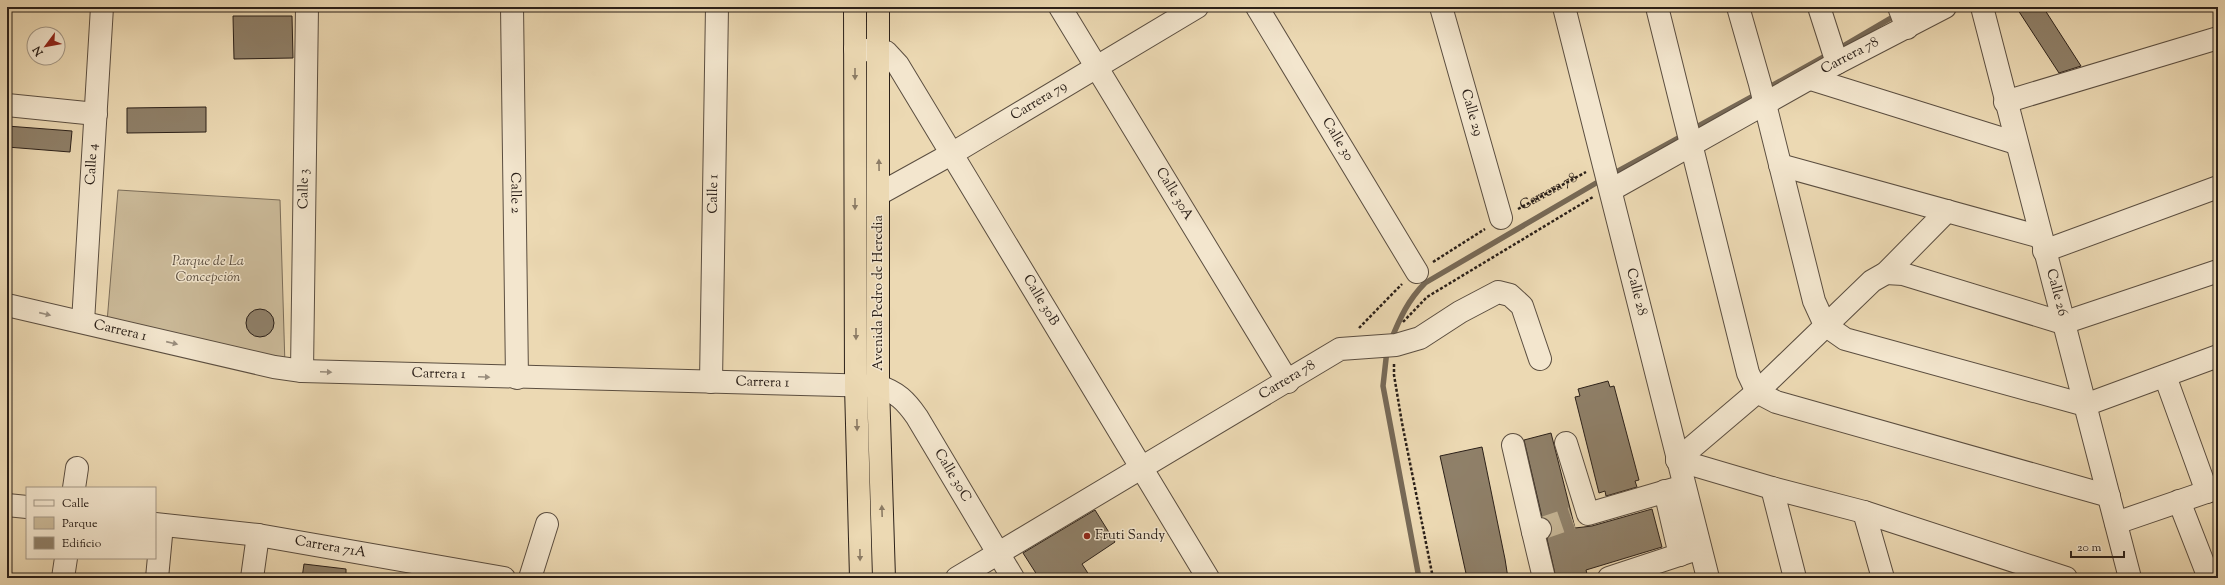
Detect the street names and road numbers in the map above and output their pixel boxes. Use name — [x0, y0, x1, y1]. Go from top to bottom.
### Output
street label: Carrera 78 — [1817, 33, 1883, 80]
street label: Carrera 79 — [1007, 77, 1071, 126]
street label: Calle 29 — [1455, 87, 1487, 139]
street label: Calle 30 — [1316, 114, 1358, 165]
street label: Calle 4 — [81, 143, 104, 186]
street label: Calle 30A — [1150, 164, 1198, 225]
street label: Calle 3 — [294, 168, 315, 209]
street label: Carrera 78 — [1516, 168, 1581, 216]
street label: Calle 2 — [504, 172, 525, 214]
street label: Calle 1 — [704, 174, 724, 214]
street label: Avenida Pedro de Heredia — [869, 214, 889, 371]
street label: Calle 28 — [1620, 266, 1651, 318]
street label: Calle 26 — [2040, 267, 2072, 318]
street label: Calle 30B — [1017, 271, 1064, 330]
street label: Carrera 1 — [91, 315, 149, 347]
street label: Carrera 78 — [1255, 356, 1320, 405]
street label: Carrera 1 — [411, 364, 466, 385]
street label: Carrera 1 — [735, 372, 790, 394]
street label: Calle 30C — [928, 445, 976, 506]
street label: Carrera 71A — [293, 532, 368, 564]

